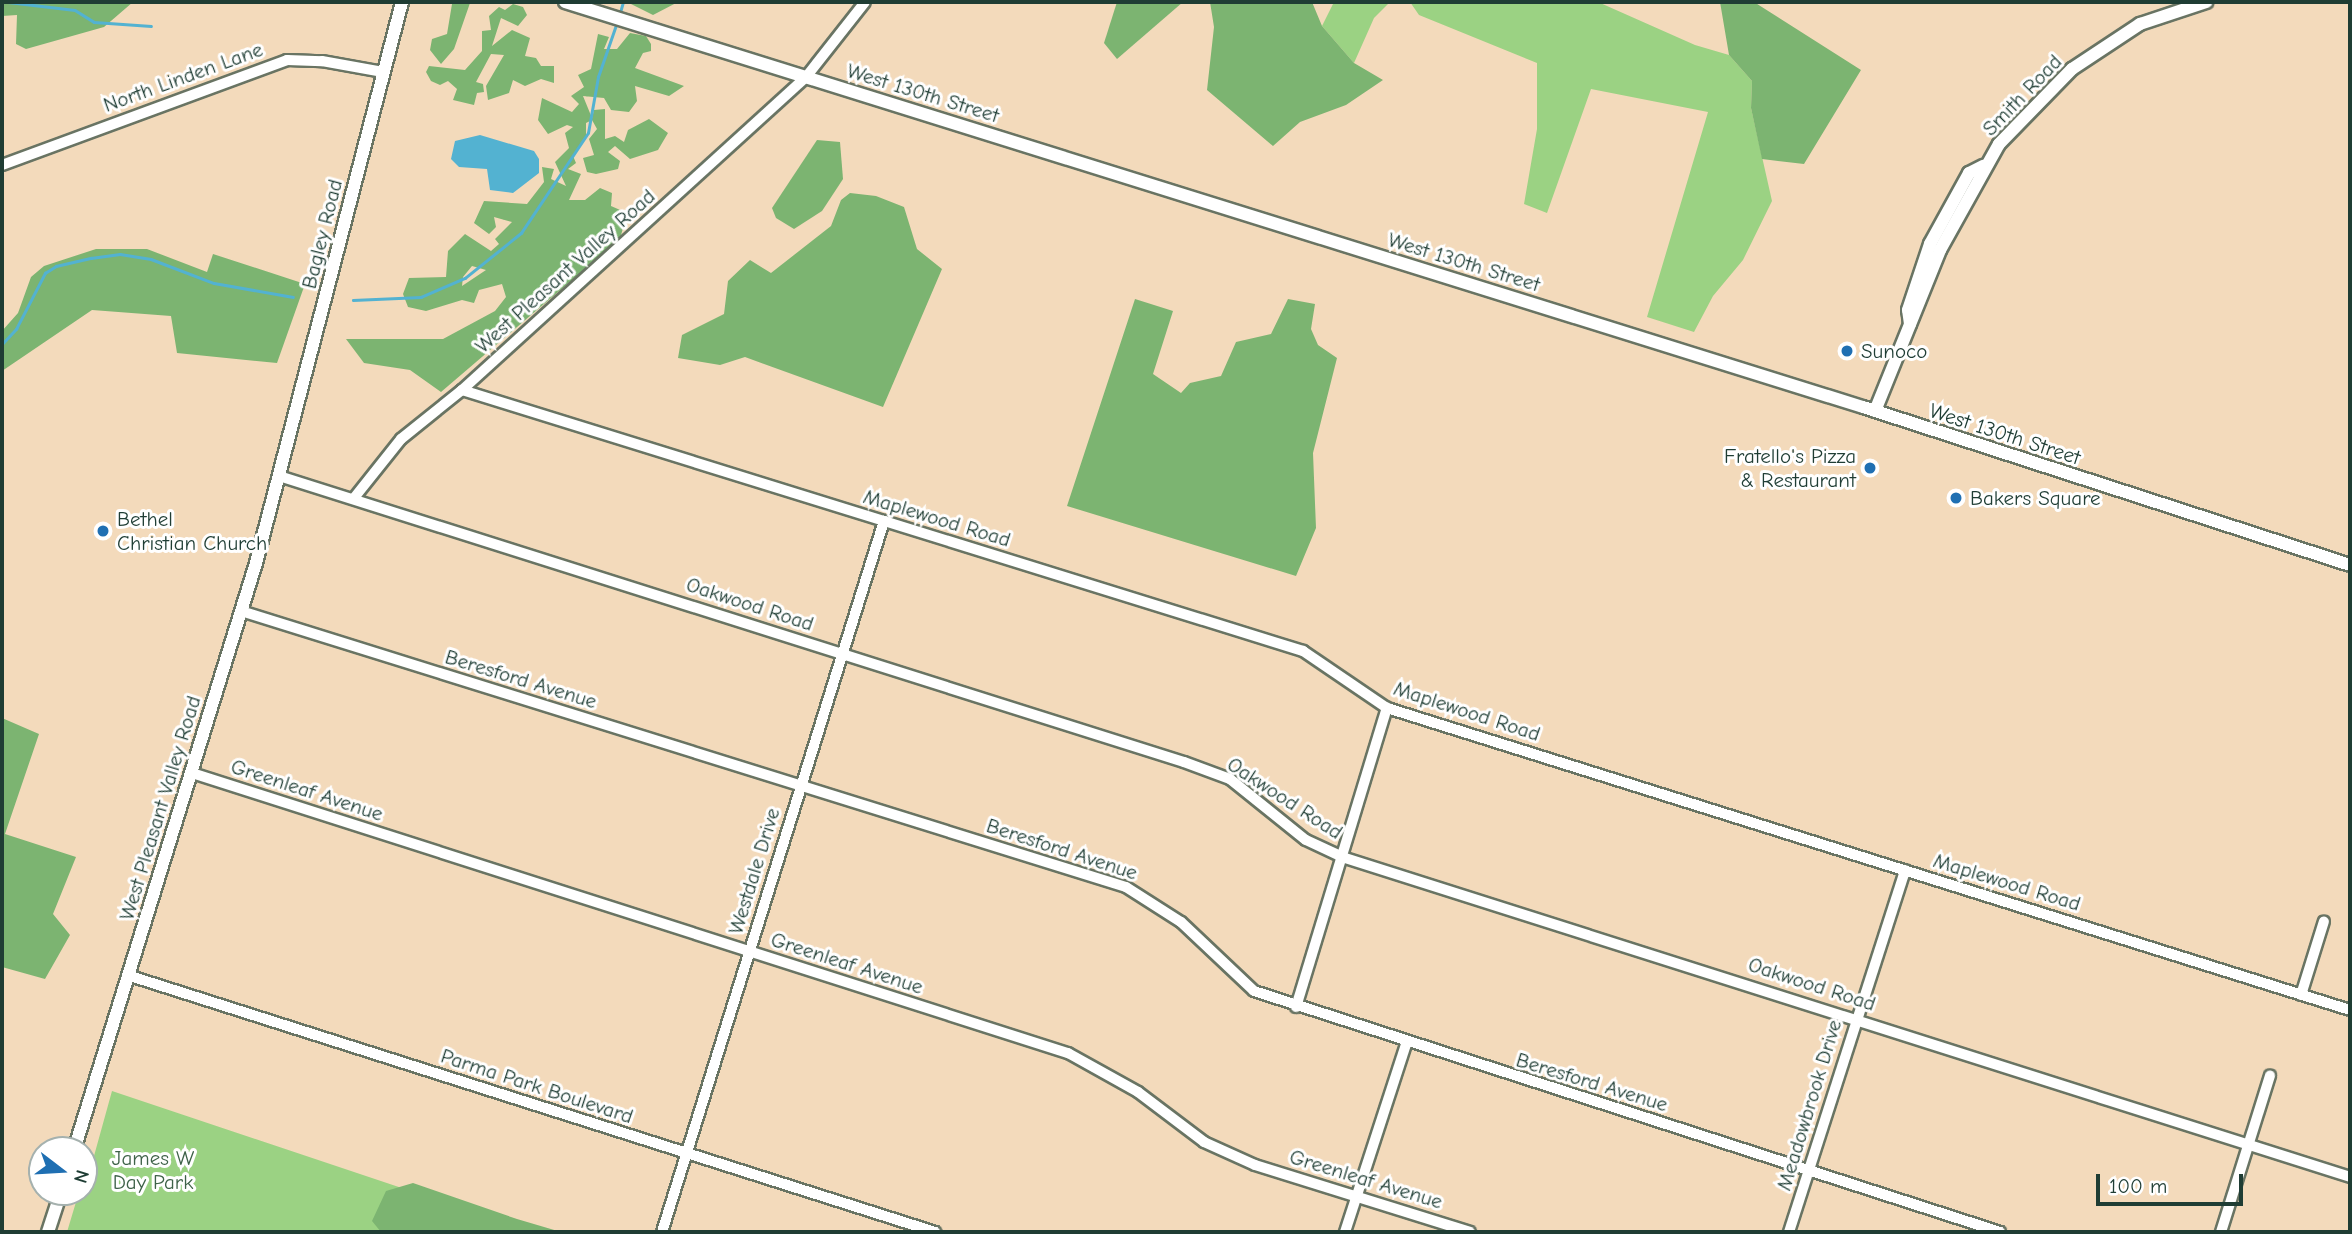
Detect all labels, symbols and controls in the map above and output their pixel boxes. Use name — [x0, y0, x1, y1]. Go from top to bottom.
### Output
street label: North Linden Lane — [100, 36, 266, 118]
street label: Smith Road — [1977, 49, 2067, 141]
street label: West 130th Street — [844, 58, 1002, 128]
street label: Bagley Road — [296, 177, 348, 291]
street label: West Pleasant Valley Road — [470, 184, 660, 358]
street label: West 130th Street — [1385, 227, 1543, 297]
place label: Sunoco — [1861, 338, 1927, 364]
marker: Sunoco — [1839, 343, 1855, 359]
street label: West 130th Street — [1926, 398, 2084, 470]
place label: Fratello's Pizza & Restaurant — [1724, 443, 1856, 493]
marker: Fratello's Pizza & Restaurant — [1862, 460, 1878, 476]
street label: Maplewood Road — [860, 484, 1014, 552]
place label: Bakers Square — [1970, 485, 2101, 511]
marker: Bakers Square — [1948, 490, 1964, 506]
place label: Bethel Christian Church — [117, 506, 267, 556]
marker: Bethel Christian Church — [95, 523, 111, 539]
street label: Oakwood Road — [683, 572, 817, 636]
street label: Beresford Avenue — [442, 644, 600, 714]
street label: Maplewood Road — [1391, 675, 1543, 747]
street label: West Pleasant Valley Road — [114, 693, 206, 923]
street label: Oakwood Road — [1223, 751, 1347, 845]
street label: Greenleaf Avenue — [228, 754, 386, 826]
street label: Westdale Drive — [723, 805, 785, 937]
street label: Beresford Avenue — [983, 813, 1141, 885]
street label: Maplewood Road — [1930, 848, 2084, 916]
street label: Greenleaf Avenue — [768, 927, 926, 999]
street label: Oakwood Road — [1745, 952, 1879, 1016]
street label: Meadowbrook Drive — [1771, 1016, 1847, 1194]
street label: Parma Park Boulevard — [438, 1043, 636, 1129]
street label: Beresford Avenue — [1513, 1047, 1671, 1117]
north arrow — [28, 1136, 98, 1206]
street label: Greenleaf Avenue — [1287, 1144, 1445, 1214]
park label: James W Day Park — [112, 1145, 194, 1195]
scale bar — [2100, 1160, 2247, 1204]
text: N — [69, 1167, 94, 1186]
text: 100 m — [2109, 1174, 2167, 1198]

